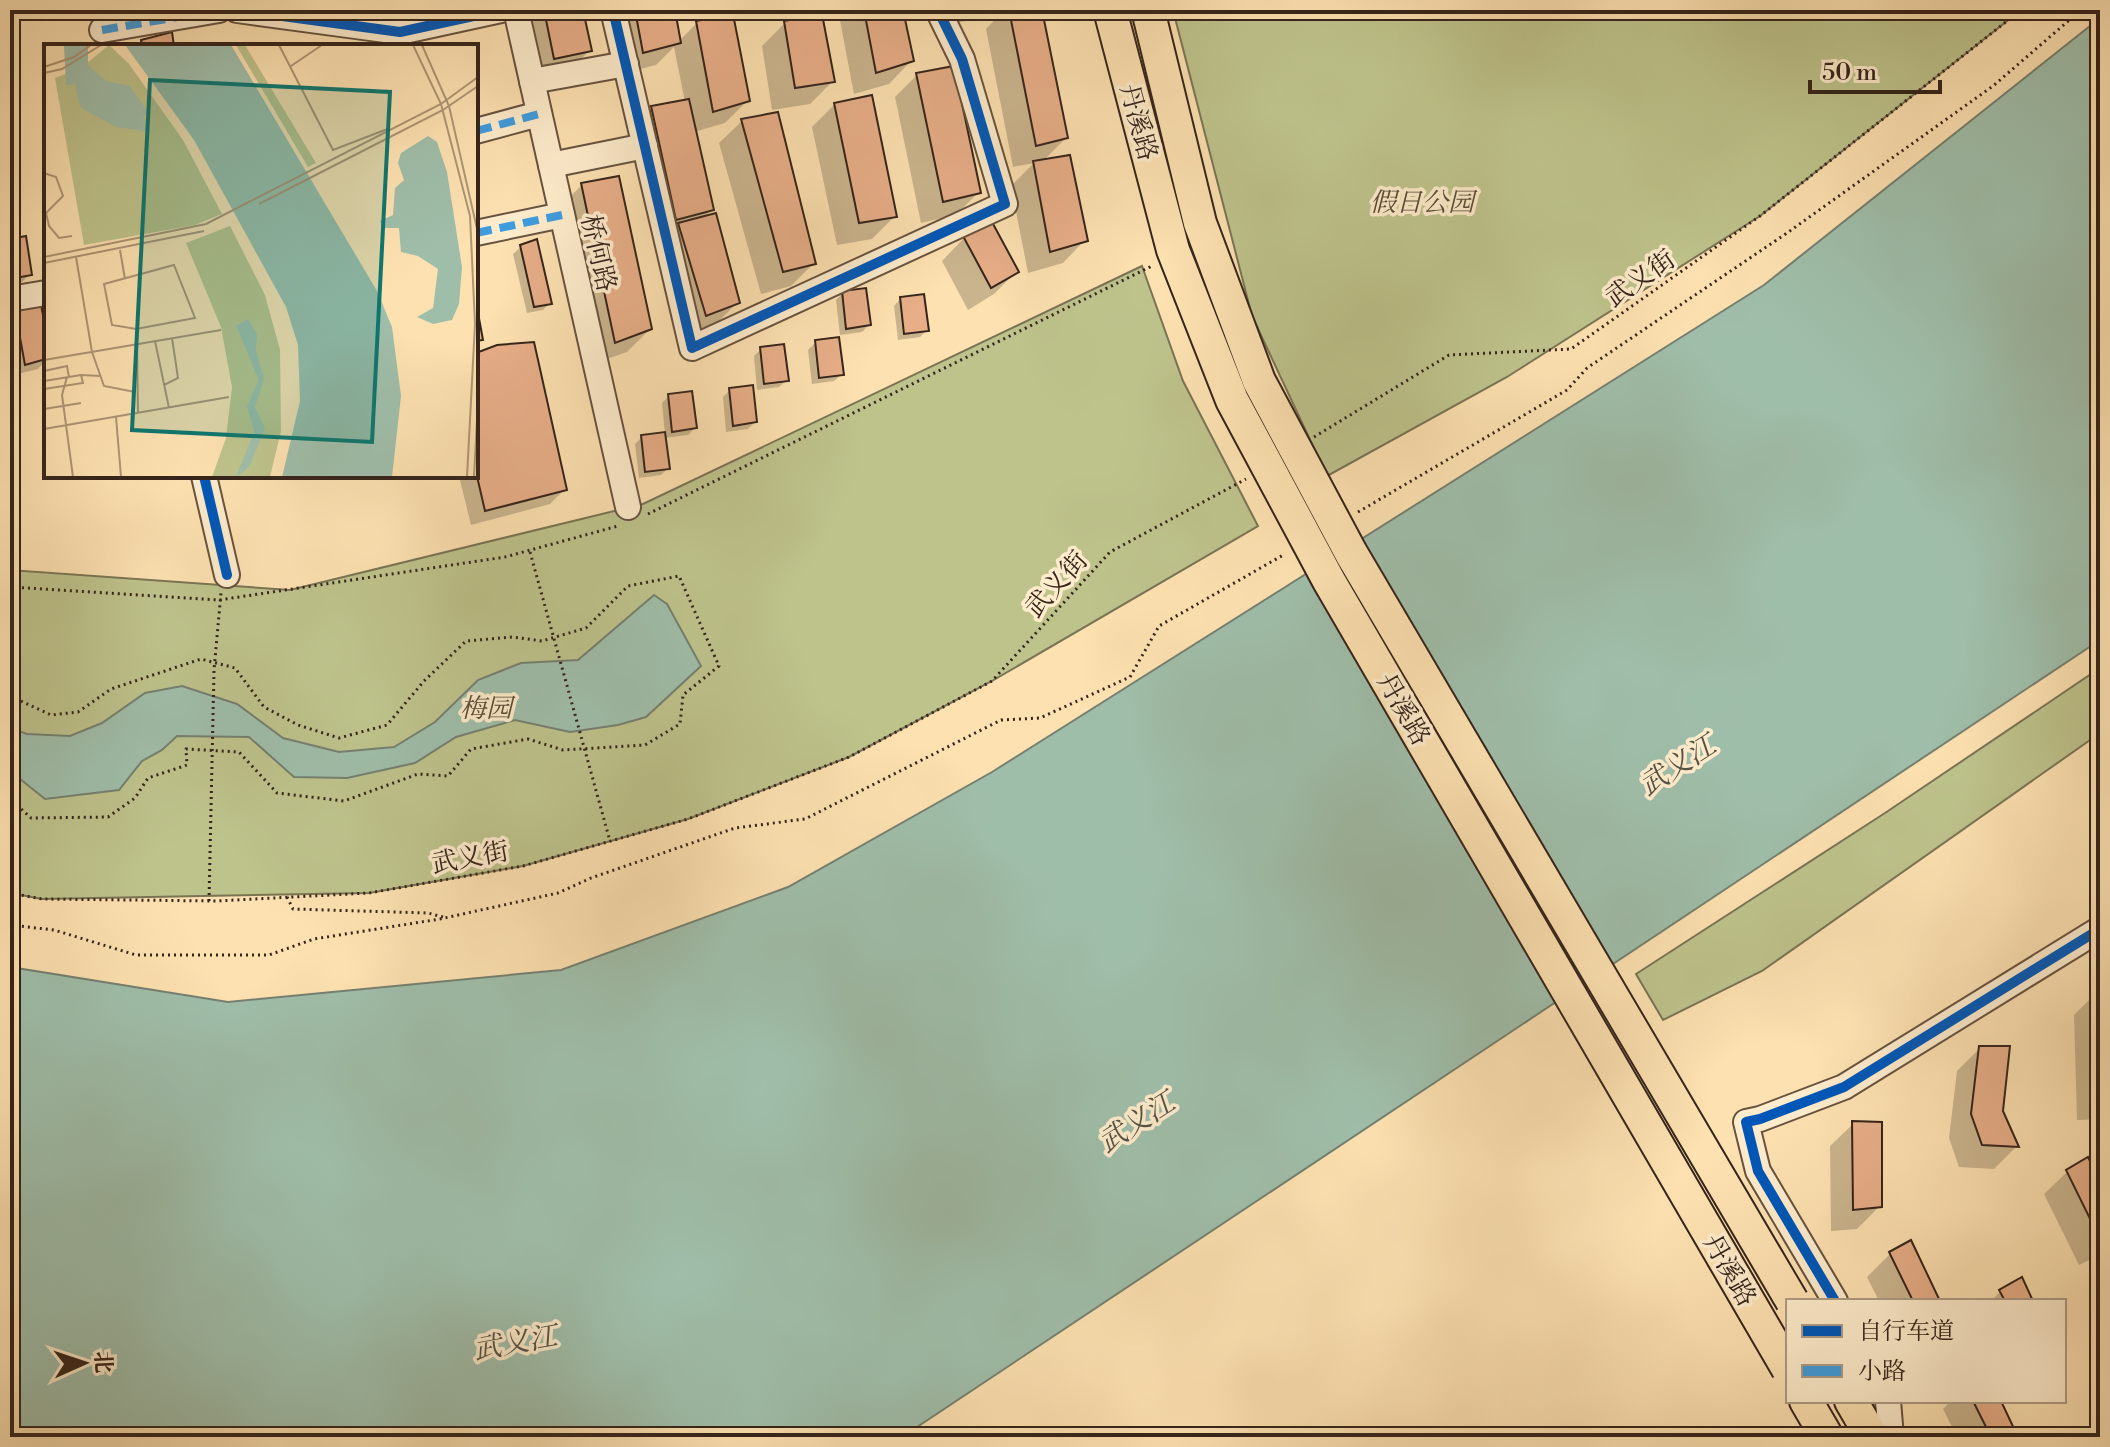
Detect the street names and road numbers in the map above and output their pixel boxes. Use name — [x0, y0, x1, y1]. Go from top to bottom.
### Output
street label: 丹溪路 — [1112, 80, 1164, 164]
street label: 桥何路 — [574, 212, 622, 295]
street label: 武义街 — [1599, 243, 1682, 314]
street label: 武义街 — [1019, 545, 1095, 624]
street label: 丹溪路 — [1370, 668, 1436, 751]
street label: 武义街 — [429, 835, 511, 881]
street label: 丹溪路 — [1696, 1229, 1762, 1312]

